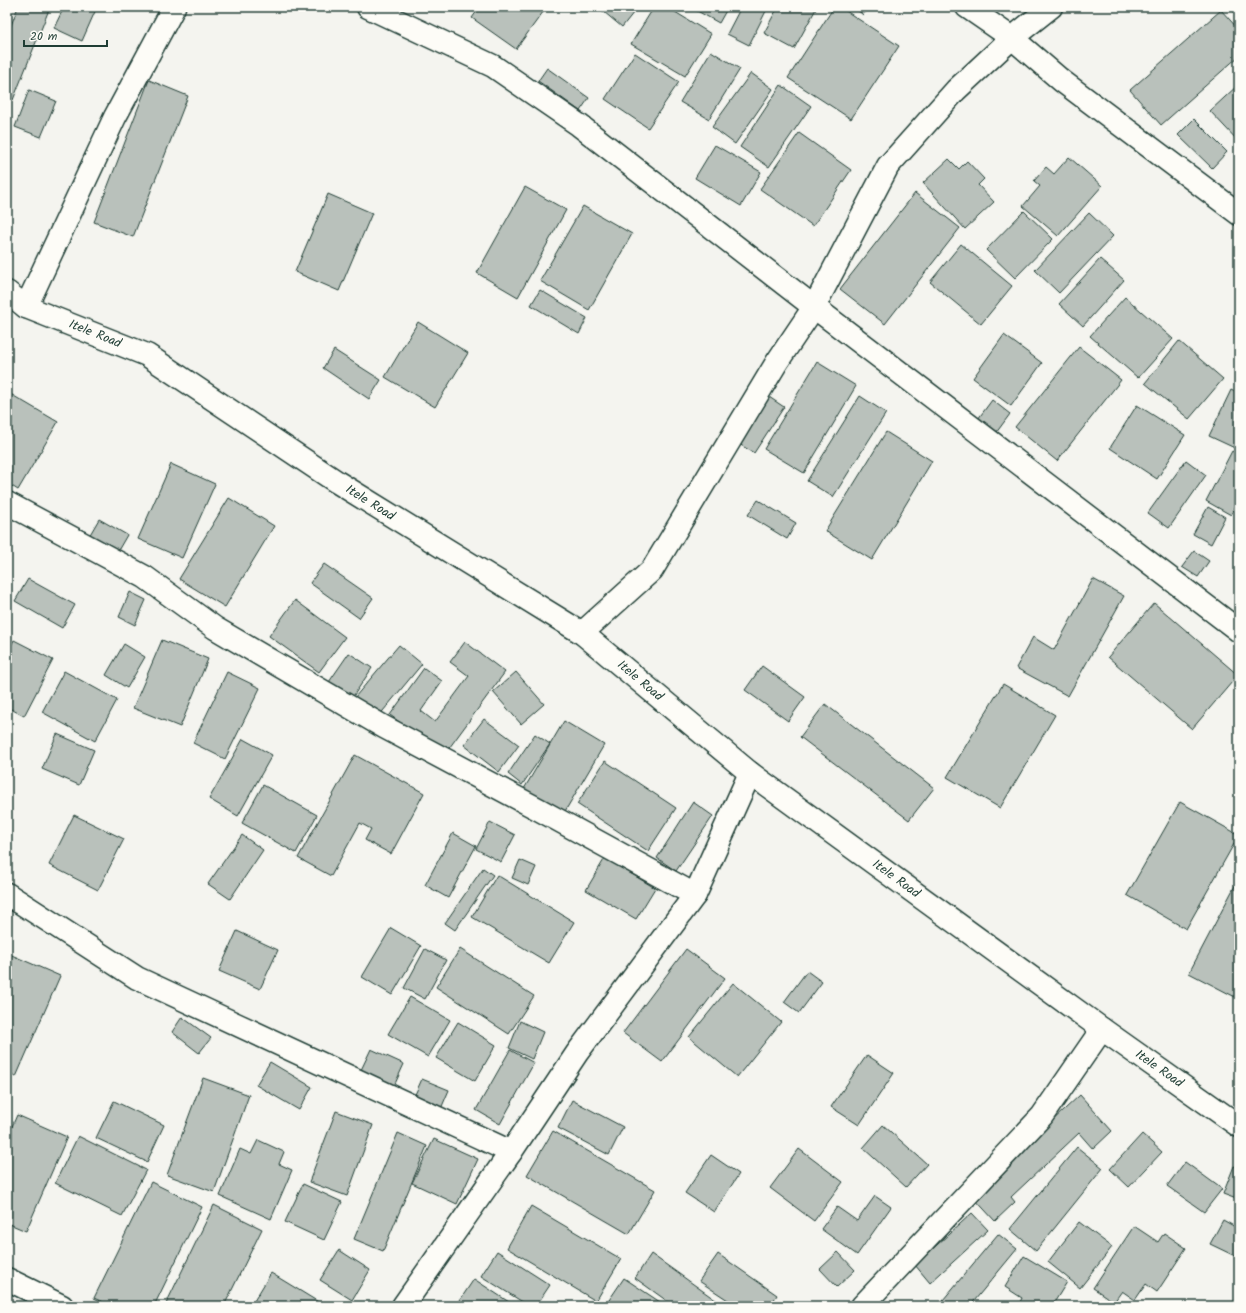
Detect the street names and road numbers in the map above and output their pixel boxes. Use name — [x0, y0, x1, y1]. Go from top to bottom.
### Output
street label: Itele Road — [65, 314, 125, 354]
street label: Itele Road — [341, 479, 399, 527]
street label: Itele Road — [612, 655, 668, 707]
street label: Itele Road — [867, 854, 925, 904]
street label: Itele Road — [1130, 1045, 1188, 1094]

